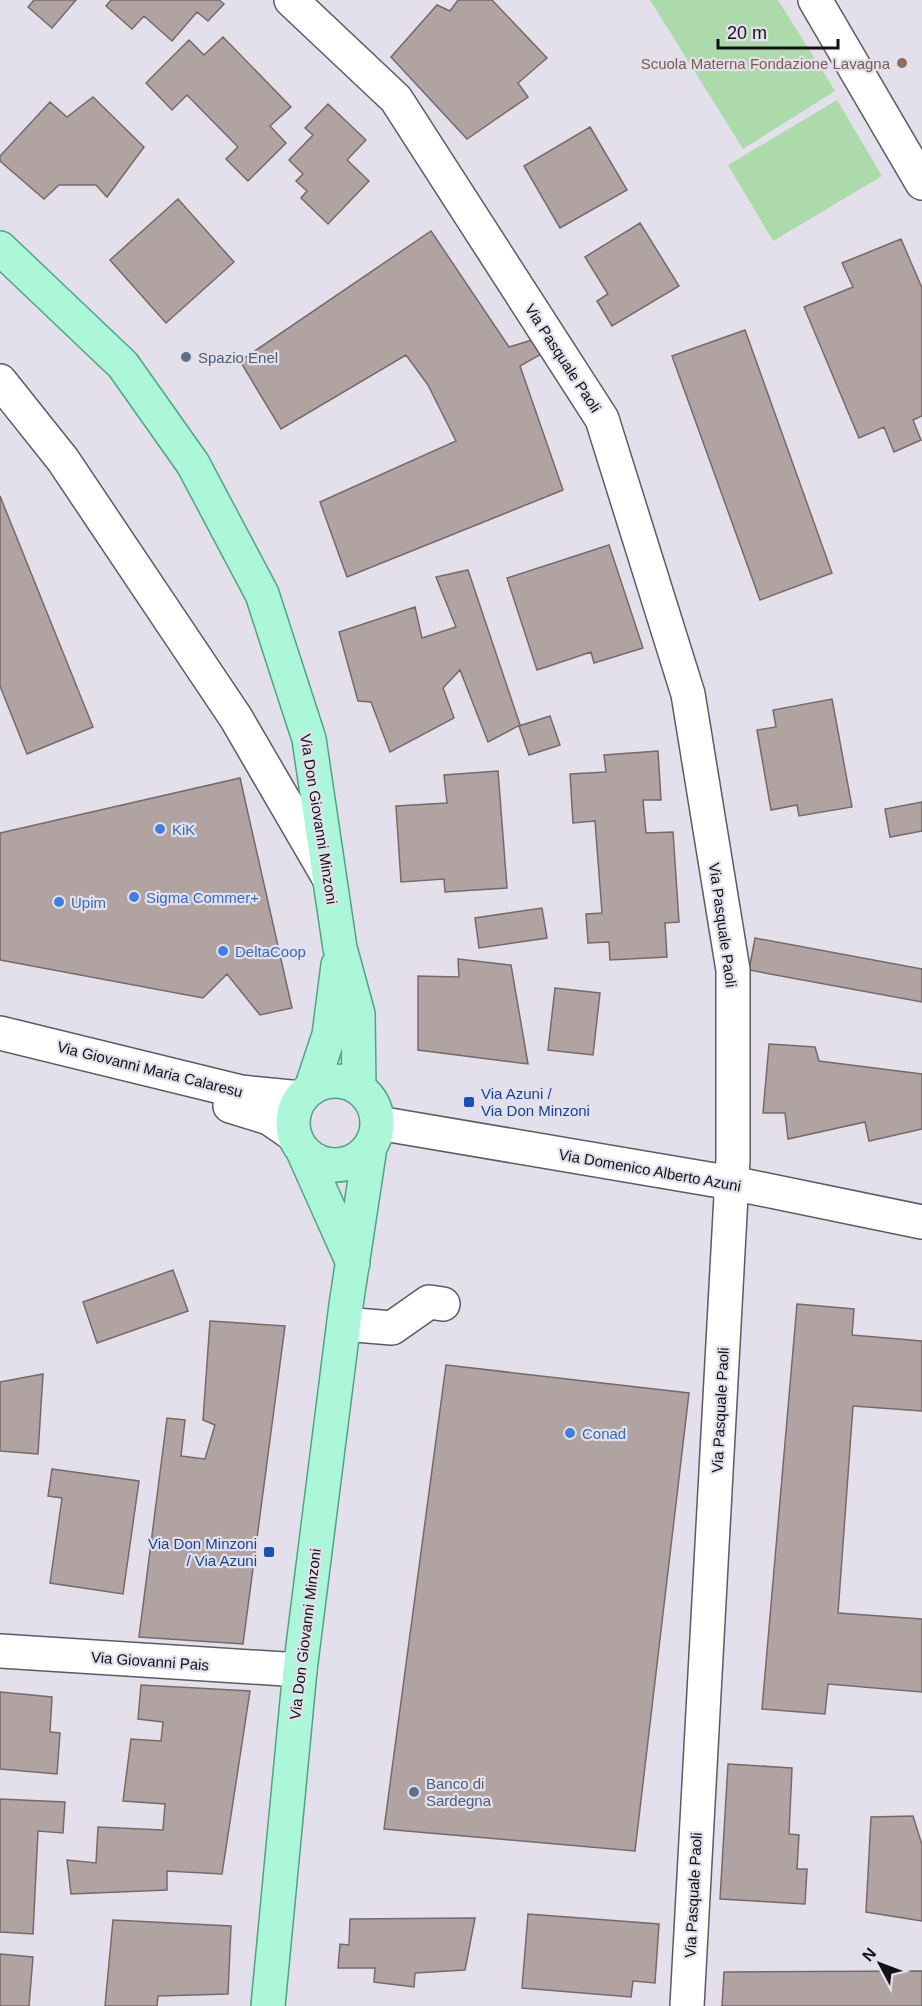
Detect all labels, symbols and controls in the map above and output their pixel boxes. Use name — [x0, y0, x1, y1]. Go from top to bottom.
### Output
scale bar — [718, 12, 838, 50]
text: 20 m — [727, 23, 767, 43]
place label: Scuola Materna Fondazione Lavagna — [641, 55, 891, 72]
marker: Scuola Materna Fondazione Lavagna — [895, 56, 909, 70]
street label: Via Pasquale Paoli — [522, 301, 604, 415]
place label: Spazio Enel — [198, 349, 278, 366]
marker: Spazio Enel — [179, 350, 193, 364]
street label: Via Don Giovanni Minzoni — [297, 733, 341, 905]
place label: KiK — [172, 821, 195, 838]
marker: KiK — [153, 822, 167, 836]
street label: Via Pasquale Paoli — [706, 862, 740, 988]
place label: Sigma Commer+ — [146, 889, 259, 906]
marker: Sigma Commer+ — [127, 890, 141, 904]
place label: Upim — [71, 894, 106, 911]
marker: Upim — [52, 895, 66, 909]
place label: DeltaCoop — [235, 943, 306, 960]
marker: DeltaCoop — [216, 944, 230, 958]
street label: Via Giovanni Maria Calaresu — [55, 1038, 245, 1100]
place label: Via Azuni / Via Don Minzoni — [481, 1085, 590, 1119]
marker: Via Azuni / Via Don Minzoni — [462, 1095, 476, 1109]
street label: Via Domenico Alberto Azuni — [558, 1146, 742, 1194]
street label: Via Pasquale Paoli — [708, 1347, 732, 1473]
place label: Conad — [582, 1425, 626, 1442]
marker: Conad — [563, 1426, 577, 1440]
place label: Via Don Minzoni / Via Azuni — [148, 1535, 257, 1569]
marker: Via Don Minzoni / Via Azuni — [262, 1545, 276, 1559]
street label: Via Don Giovanni Minzoni — [286, 1547, 324, 1721]
street label: Via Giovanni Pais — [90, 1648, 210, 1674]
place label: Banco di Sardegna — [426, 1775, 492, 1809]
marker: Banco di Sardegna — [407, 1785, 421, 1799]
street label: Via Pasquale Paoli — [681, 1832, 705, 1958]
north arrow — [850, 1934, 910, 1994]
text: N — [859, 1945, 879, 1964]

